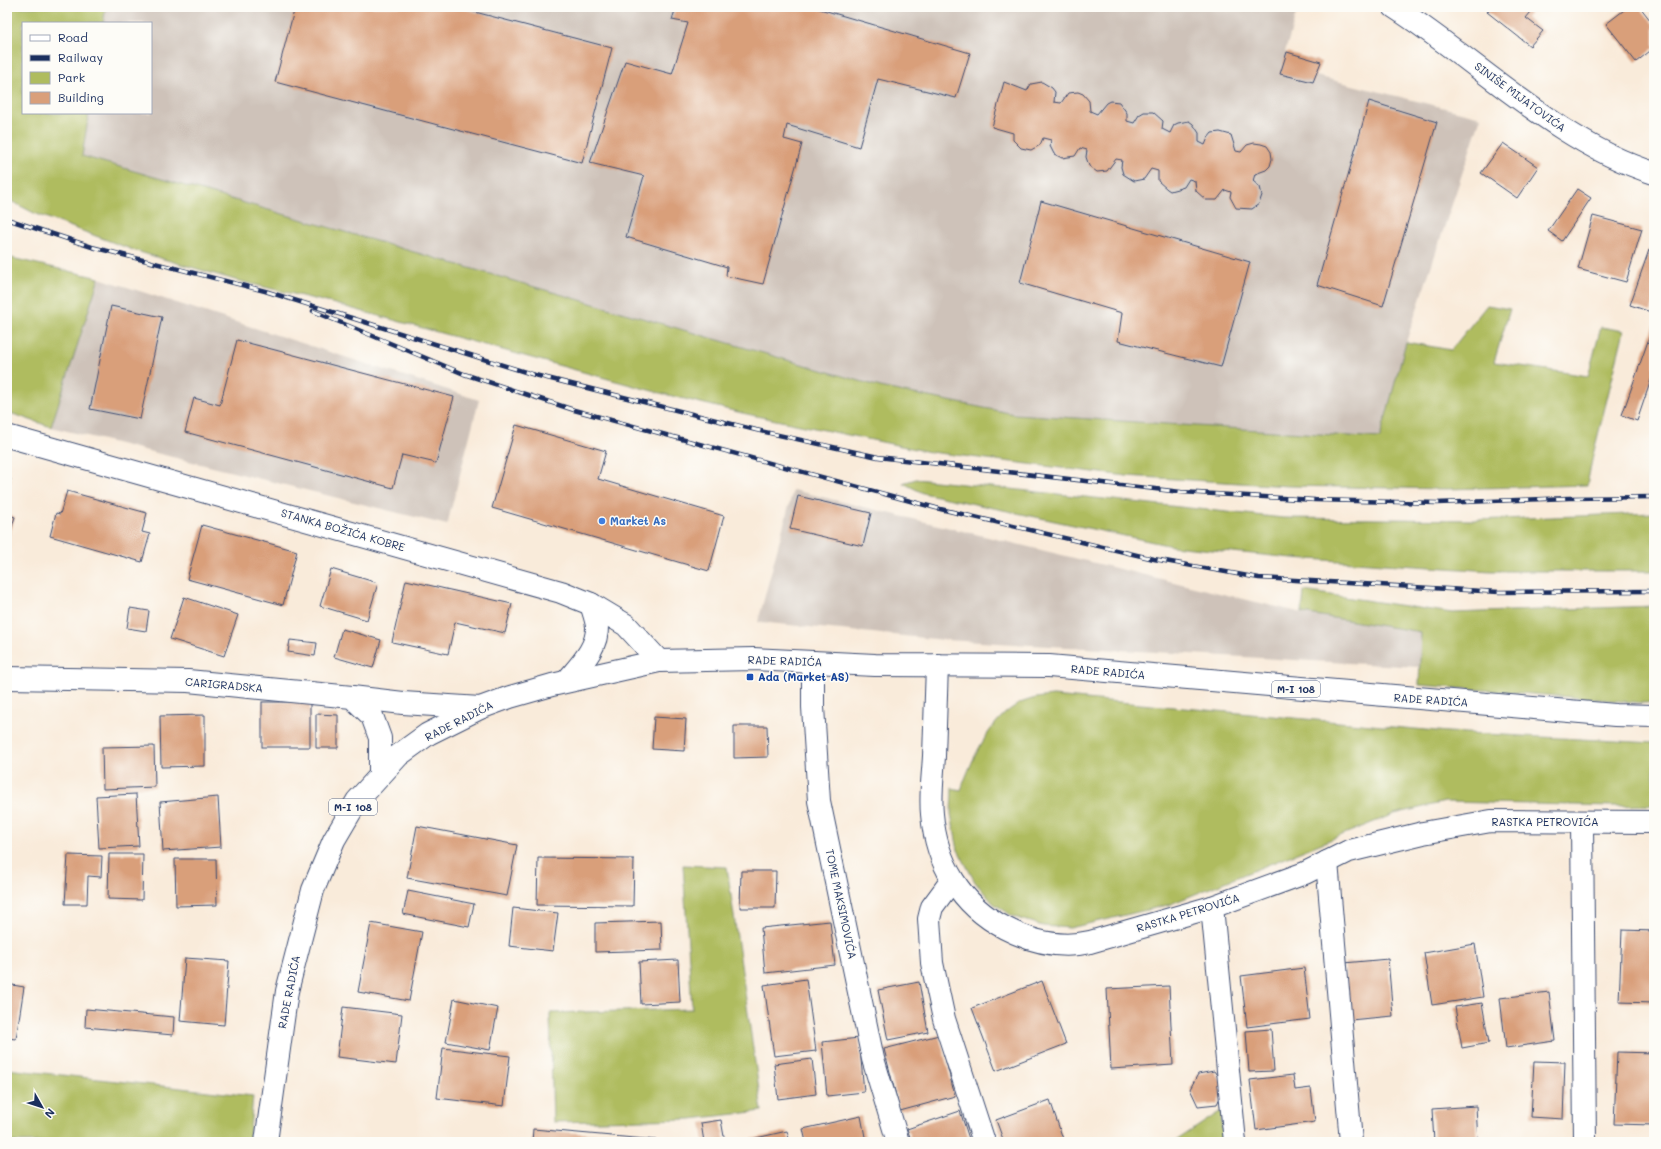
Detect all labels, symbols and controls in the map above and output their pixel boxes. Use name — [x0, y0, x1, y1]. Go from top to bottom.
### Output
legend — [22, 22, 152, 114]
text: Road — [58, 29, 88, 45]
text: Railway — [58, 49, 103, 65]
street label: SINIŠE MIJATOVIĆA — [1472, 58, 1569, 135]
text: Park — [58, 69, 85, 85]
text: Building — [58, 89, 104, 105]
street label: STANKA BOŽIĆA KOBRE — [279, 505, 407, 554]
place label: Market As — [610, 513, 666, 528]
marker: Market As — [597, 516, 607, 526]
street label: RADE RADIĆA — [748, 652, 823, 669]
street label: RADE RADIĆA — [1070, 661, 1146, 682]
place label: Ada (Market AS) — [758, 669, 849, 684]
marker: Ada (Market AS) — [745, 672, 755, 682]
street label: CARIGRADSKA — [184, 674, 264, 695]
road number: M-I 108 — [1272, 681, 1320, 697]
street label: RADE RADIĆA — [1393, 689, 1469, 710]
street label: RADE RADIĆA — [422, 697, 495, 744]
road number: M-I 108 — [329, 799, 377, 815]
street label: RASTKA PETROVIĆA — [1491, 814, 1599, 829]
street label: TOME MAKSIMOVIĆA — [822, 847, 861, 960]
street label: RASTKA PETROVIĆA — [1134, 890, 1241, 935]
street label: RADE RADIĆA — [274, 954, 303, 1030]
north arrow — [22, 1087, 62, 1127]
text: N — [42, 1106, 59, 1122]

